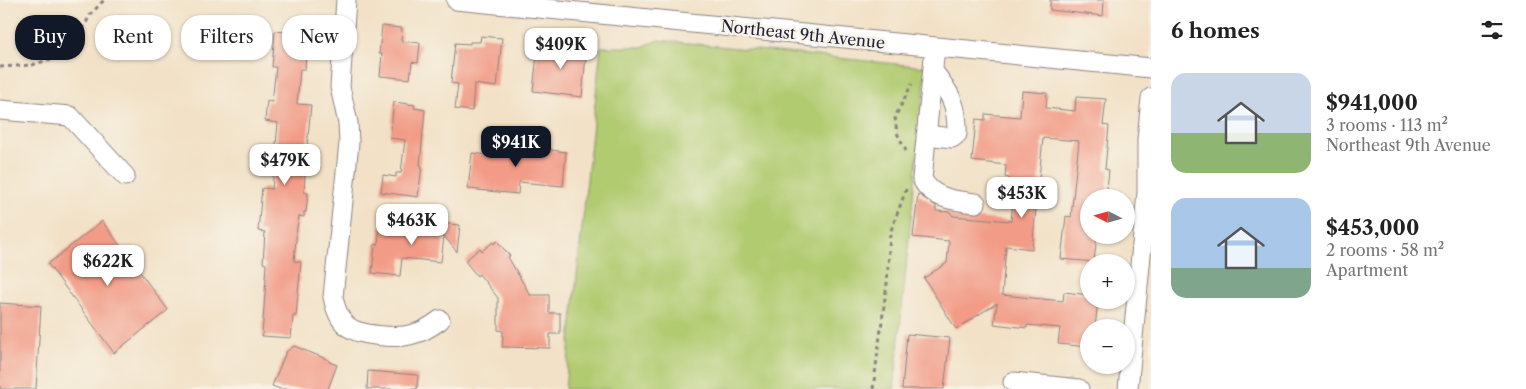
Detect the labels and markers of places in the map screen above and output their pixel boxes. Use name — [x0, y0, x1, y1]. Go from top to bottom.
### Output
pin: $409K — [526, 28, 596, 70]
pin: $941K — [481, 126, 551, 168]
pin: $479K — [250, 144, 320, 186]
pin: $453K — [987, 176, 1057, 219]
pin: $463K — [377, 204, 447, 246]
pin: $622K — [73, 244, 143, 287]

